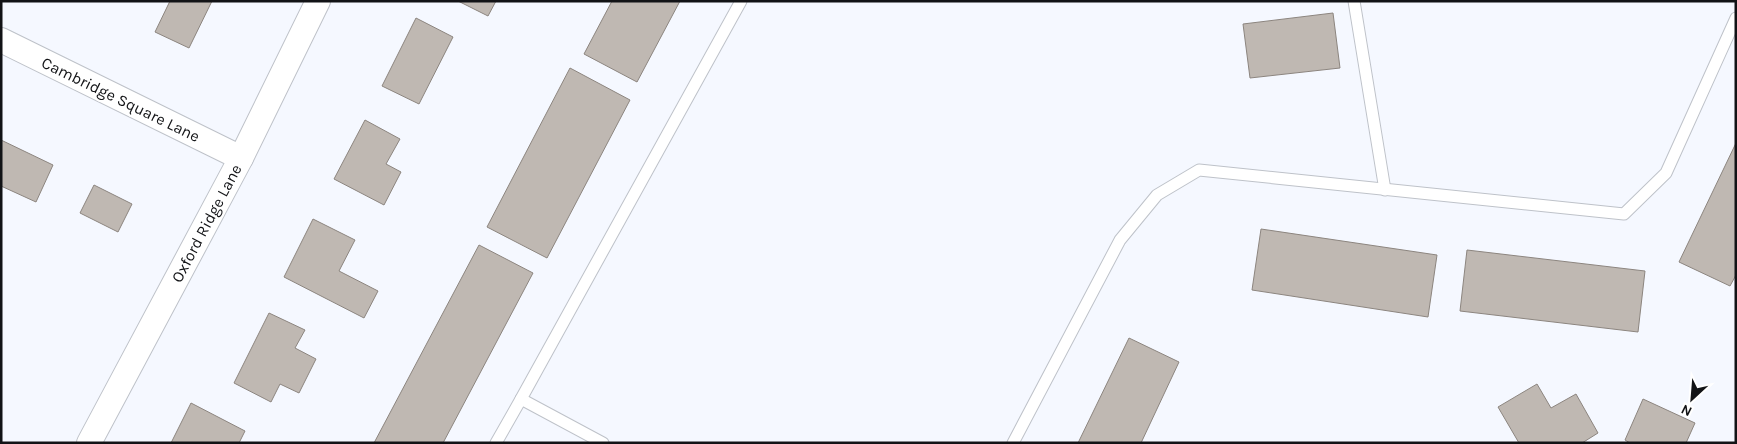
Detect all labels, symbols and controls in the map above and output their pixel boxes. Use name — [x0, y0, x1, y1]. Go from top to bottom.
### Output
street label: Cambridge Square Lane — [39, 53, 203, 146]
street label: Oxford Ridge Lane — [167, 161, 246, 286]
north arrow — [1667, 374, 1717, 424]
text: N — [1678, 400, 1695, 420]

